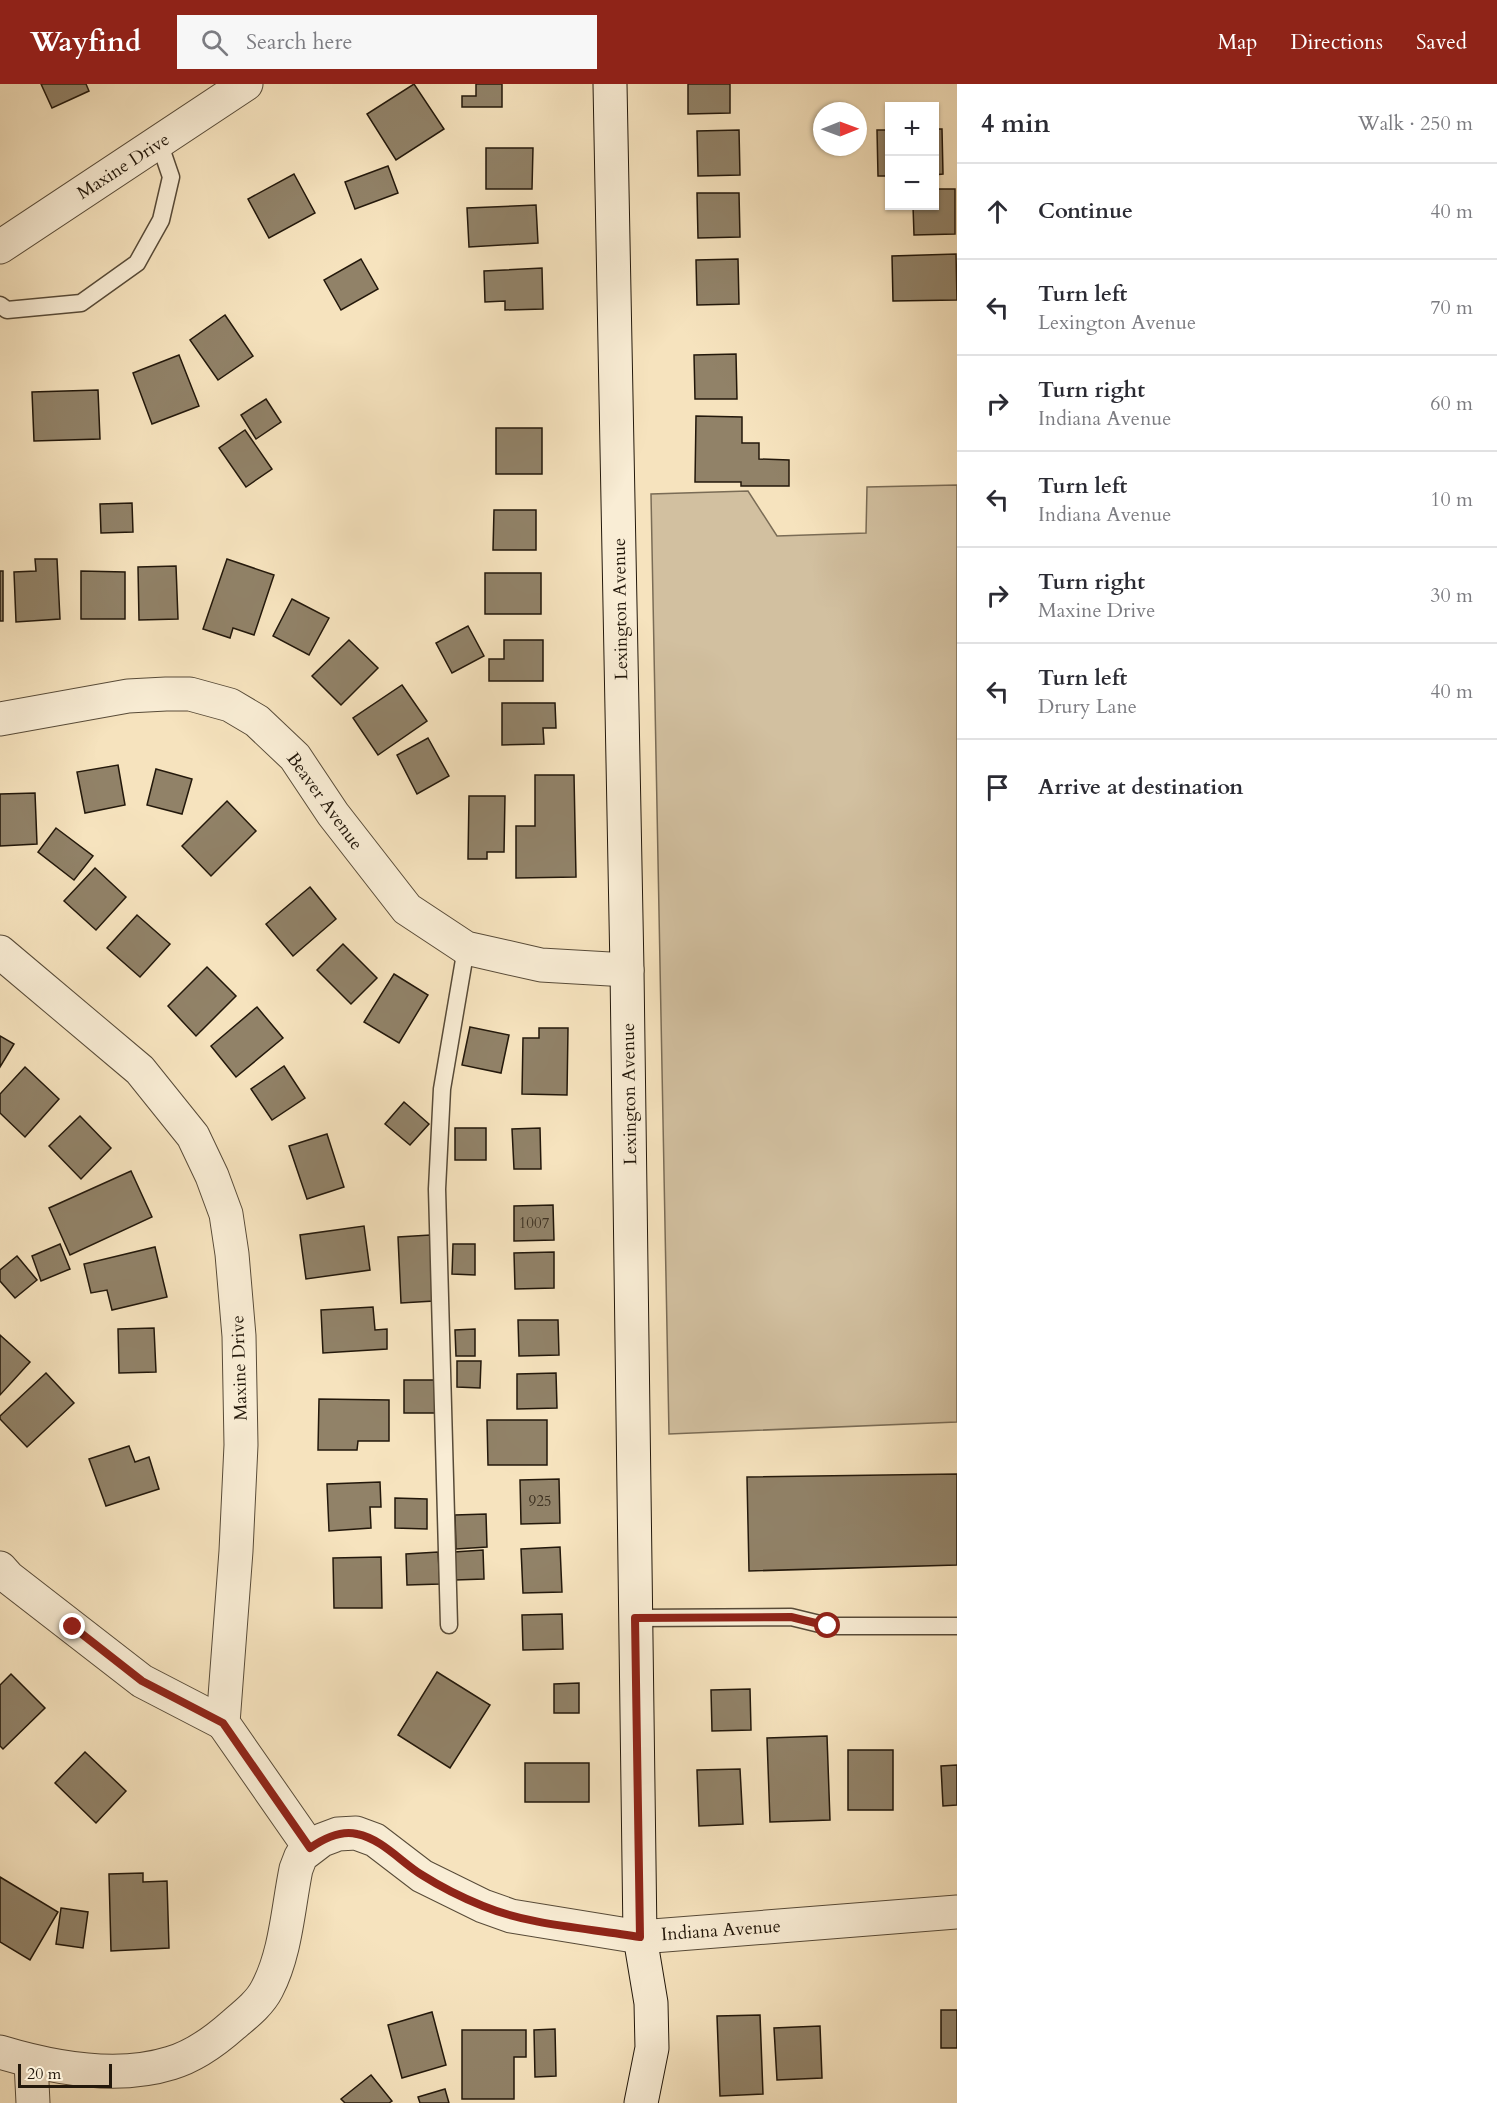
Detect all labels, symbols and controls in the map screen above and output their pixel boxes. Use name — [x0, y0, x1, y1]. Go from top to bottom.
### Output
search box — [177, 15, 597, 69]
text: Wayfind — [30, 23, 141, 61]
icon: search — [198, 26, 231, 59]
text: Search here — [246, 27, 353, 57]
text: Map — [1217, 28, 1257, 57]
text: Directions — [1290, 28, 1383, 57]
text: Saved — [1416, 28, 1467, 57]
north arrow — [813, 102, 867, 156]
map controls — [885, 102, 939, 210]
button: + — [885, 102, 939, 156]
text: 4 min — [981, 106, 1050, 141]
text: Walk · 250 m — [1358, 110, 1473, 137]
street label: Maxine Drive — [72, 127, 174, 206]
button: − — [885, 156, 939, 210]
icon: ahead — [981, 195, 1014, 228]
text: Continue — [1038, 196, 1133, 226]
text: 40 m — [1430, 198, 1473, 225]
text: Turn left — [1038, 279, 1127, 309]
icon: left — [981, 291, 1014, 324]
text: 70 m — [1430, 294, 1473, 321]
text: Lexington Avenue — [1038, 309, 1196, 336]
text: Turn right — [1038, 375, 1145, 405]
icon: right — [981, 387, 1014, 420]
text: 60 m — [1430, 390, 1473, 417]
text: Indiana Avenue — [1038, 405, 1171, 432]
text: Turn left — [1038, 471, 1127, 501]
icon: left — [981, 483, 1014, 516]
text: 10 m — [1430, 486, 1473, 513]
text: Indiana Avenue — [1038, 501, 1171, 528]
street label: Lexington Avenue — [607, 538, 634, 680]
text: Turn right — [1038, 567, 1145, 597]
icon: right — [981, 579, 1014, 612]
text: 30 m — [1430, 582, 1473, 609]
text: Maxine Drive — [1038, 597, 1155, 624]
text: Turn left — [1038, 663, 1127, 693]
icon: left — [981, 675, 1014, 708]
text: 40 m — [1430, 678, 1473, 705]
text: Drury Lane — [1038, 693, 1137, 720]
street label: Beaver Avenue — [281, 747, 369, 855]
icon: arrive — [981, 771, 1014, 804]
text: Arrive at destination — [1038, 772, 1243, 802]
street label: Lexington Avenue — [616, 1023, 643, 1165]
house number: 1007 — [519, 1213, 550, 1233]
street label: Maxine Drive — [225, 1315, 254, 1421]
house number: 925 — [528, 1491, 552, 1511]
route start — [814, 1612, 840, 1638]
route end — [59, 1613, 85, 1639]
street label: Indiana Avenue — [660, 1914, 782, 1947]
scale bar — [18, 2061, 112, 2088]
text: 20 m — [27, 2063, 61, 2085]

